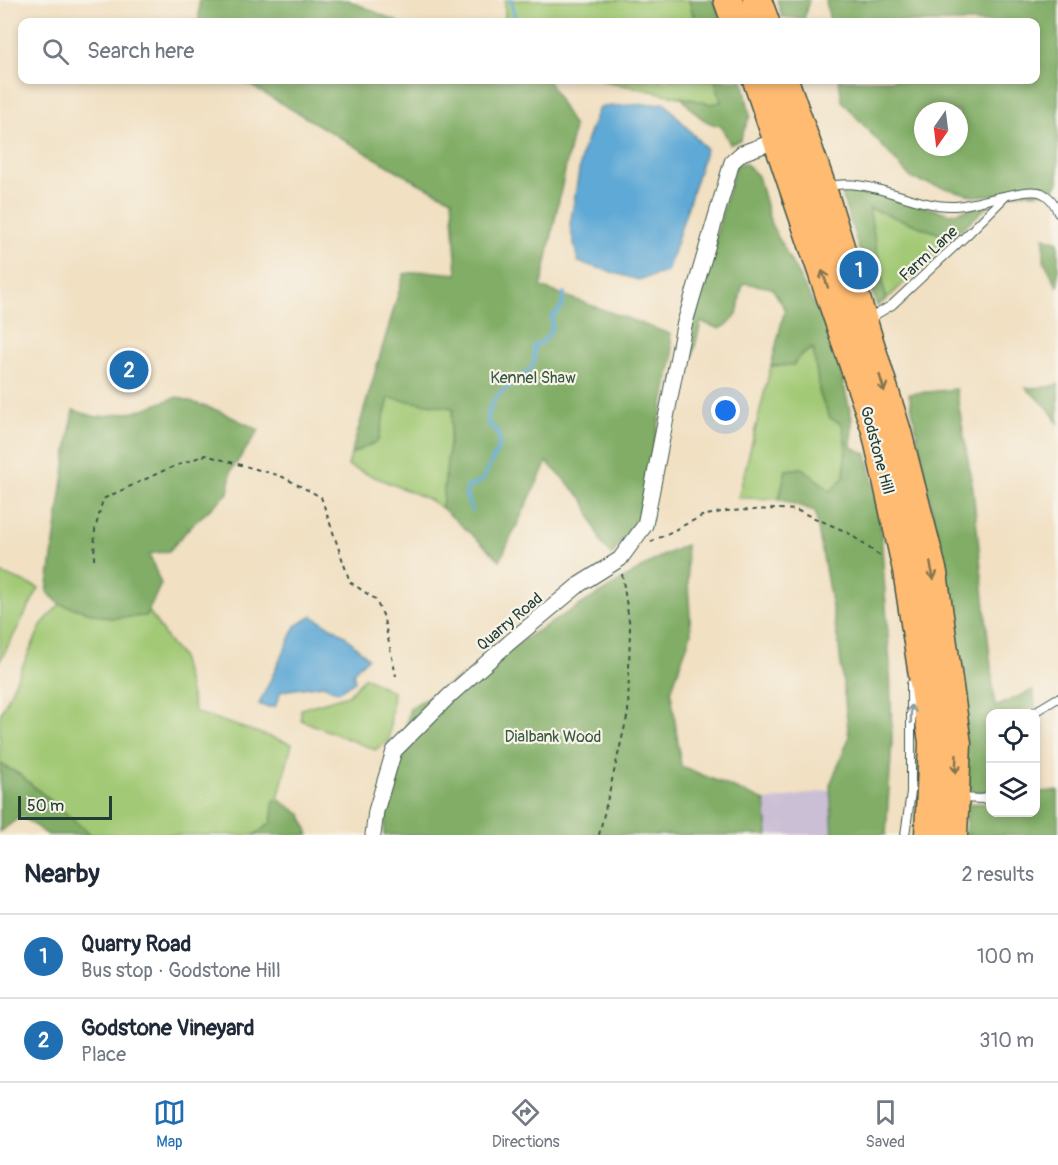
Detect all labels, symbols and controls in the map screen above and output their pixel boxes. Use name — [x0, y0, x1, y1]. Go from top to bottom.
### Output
search box — [18, 18, 1040, 84]
icon: search — [39, 35, 72, 68]
text: Search here — [87, 37, 194, 65]
north arrow — [914, 102, 968, 156]
street label: Farm Lane — [895, 222, 962, 286]
pin: 1 — [840, 248, 878, 292]
one-way arrow — [819, 270, 830, 289]
pin: 2 — [110, 348, 148, 392]
park label: Kennel Shaw — [490, 368, 576, 388]
one-way arrow — [877, 373, 888, 392]
your location — [711, 396, 740, 425]
street label: Godstone Hill — [856, 404, 898, 496]
one-way arrow — [927, 560, 938, 580]
street label: Quarry Road — [473, 588, 547, 655]
one-way arrow — [905, 704, 916, 724]
map controls — [986, 709, 1040, 817]
button: locate — [986, 709, 1040, 763]
park label: Dialbank Wood — [505, 727, 601, 747]
one-way arrow — [951, 753, 962, 773]
button: layers — [986, 763, 1040, 817]
scale bar — [18, 793, 112, 820]
text: 50 m — [27, 796, 64, 816]
text: Nearby — [24, 858, 100, 890]
text: 2 results — [962, 862, 1034, 887]
text: Quarry Road — [81, 930, 191, 958]
text: 1 — [40, 944, 47, 969]
text: 100 m — [977, 944, 1034, 969]
text: Bus stop · Godstone Hill — [81, 958, 281, 983]
text: Godstone Vineyard — [81, 1014, 255, 1042]
text: 2 — [38, 1028, 49, 1053]
text: 310 m — [979, 1028, 1034, 1053]
text: Place — [81, 1042, 126, 1067]
tab: Map — [153, 1096, 186, 1152]
tab: Directions — [492, 1096, 560, 1152]
tab: Saved — [865, 1096, 905, 1152]

